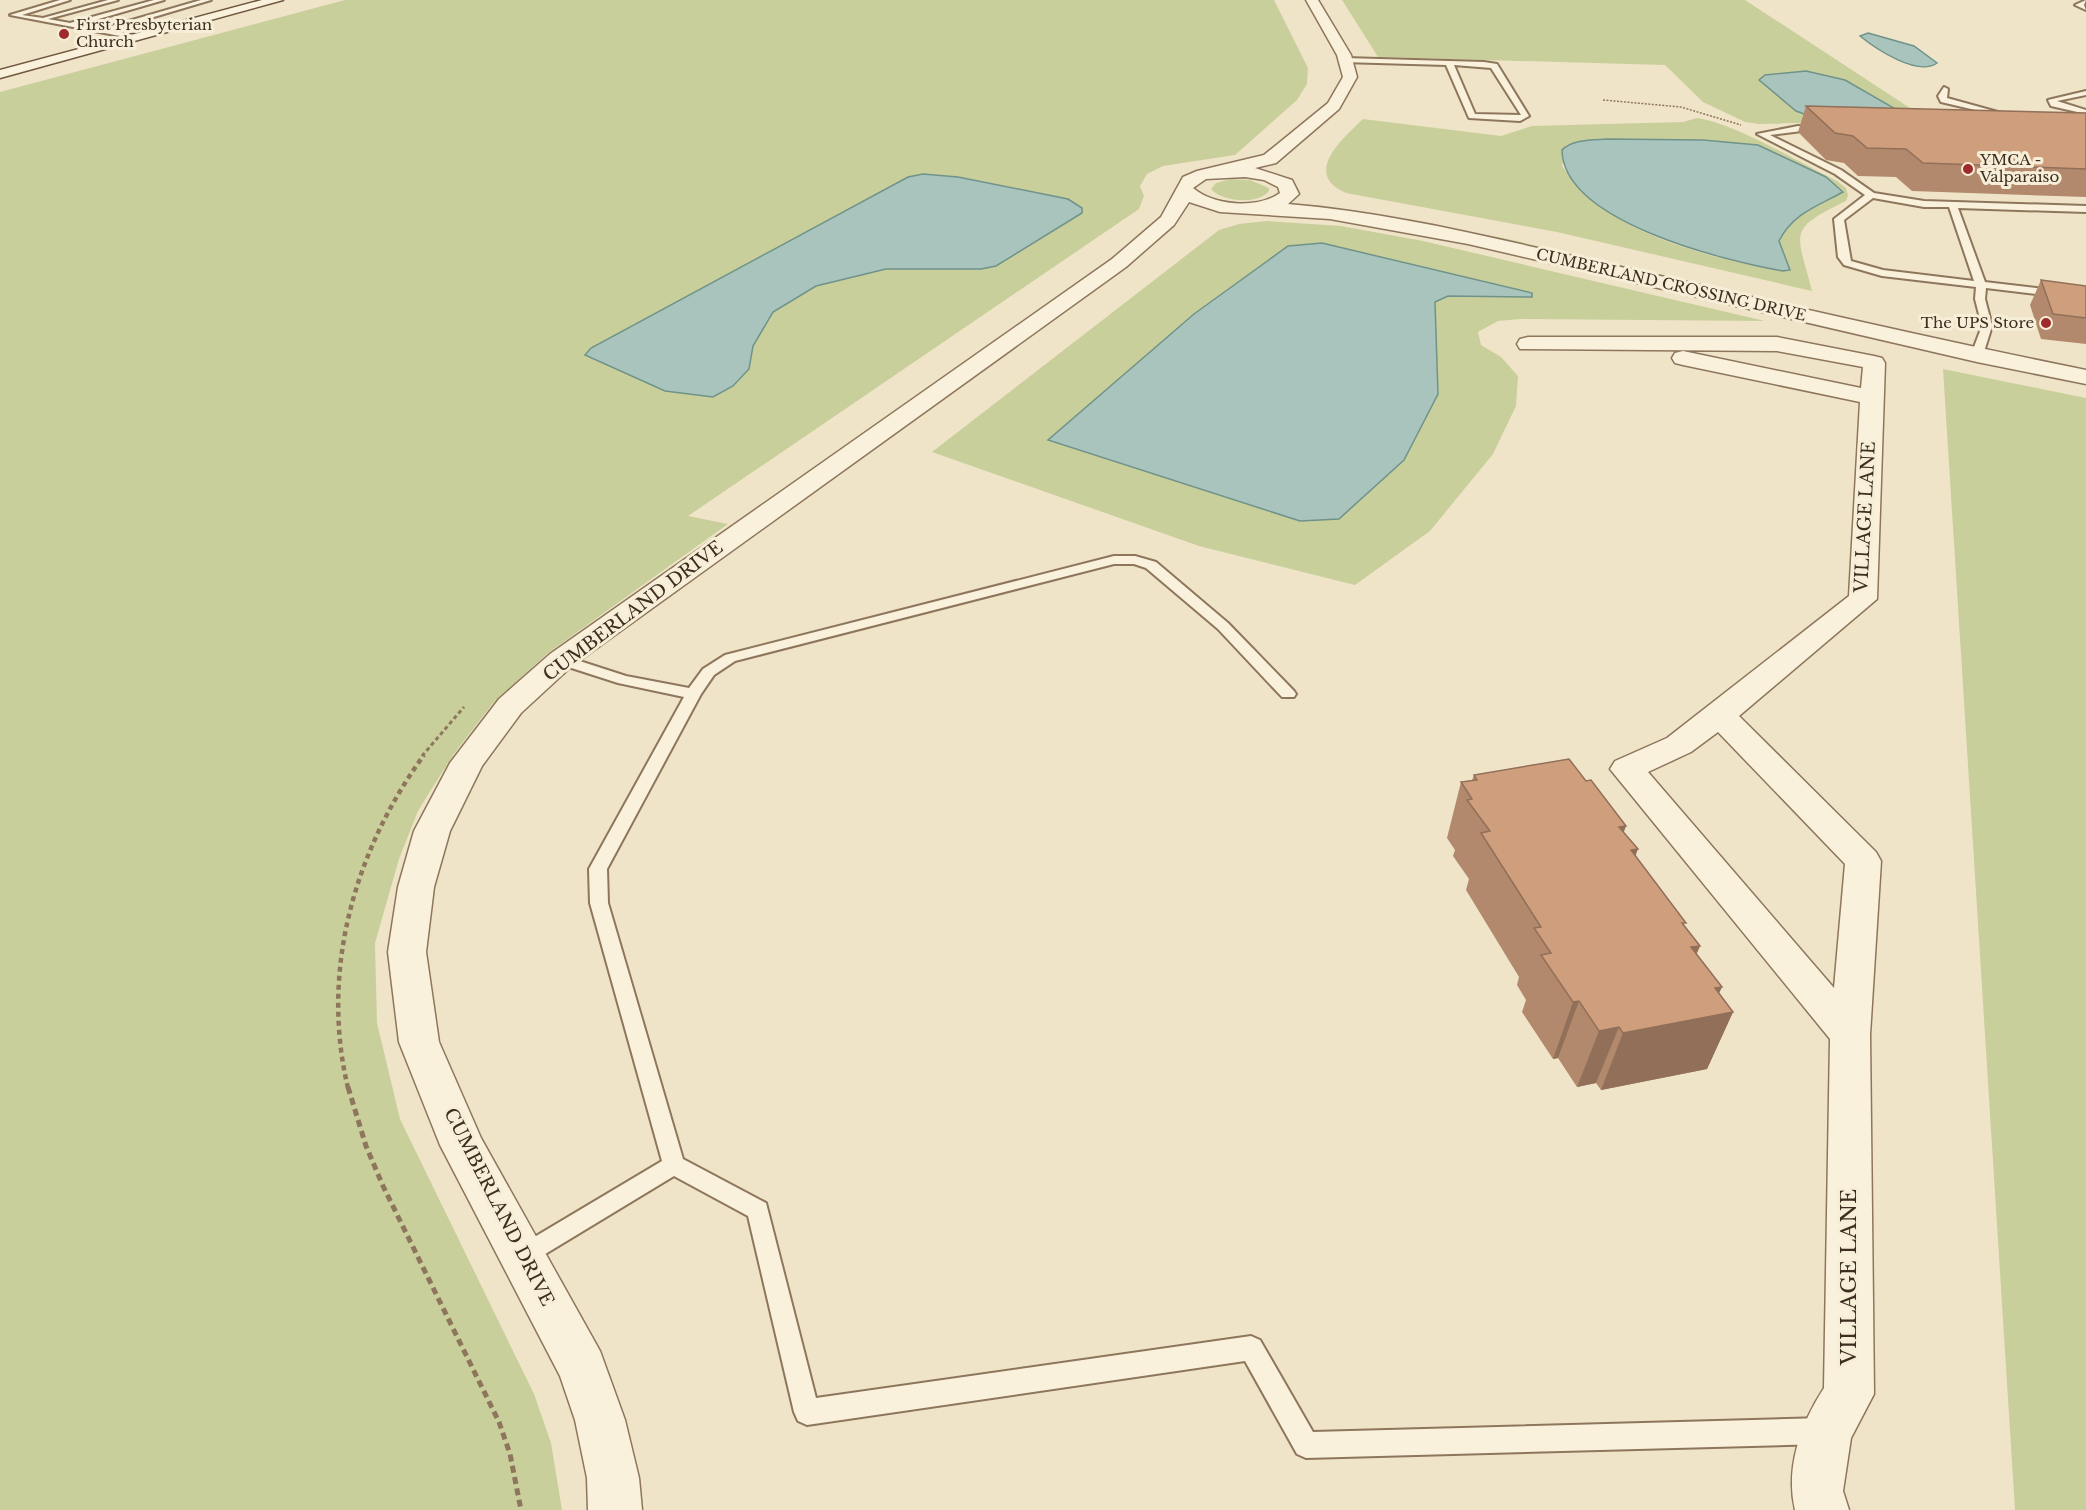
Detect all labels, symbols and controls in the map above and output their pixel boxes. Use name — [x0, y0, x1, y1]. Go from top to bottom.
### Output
place label: First Presbyterian Church — [76, 15, 212, 51]
marker: First Presbyterian Church — [57, 27, 71, 41]
place label: YMCA - Valparaiso — [1979, 150, 2059, 186]
marker: YMCA - Valparaiso — [1961, 162, 1975, 176]
street label: CUMBERLAND CROSSING DRIVE — [1534, 244, 1808, 325]
place label: The UPS Store — [1921, 313, 2034, 332]
marker: The UPS Store — [2039, 316, 2053, 330]
street label: VILLAGE LANE — [1850, 441, 1880, 594]
street label: CUMBERLAND DRIVE — [539, 536, 727, 686]
street label: CUMBERLAND DRIVE — [439, 1104, 559, 1310]
street label: VILLAGE LANE — [1836, 1189, 1862, 1366]

